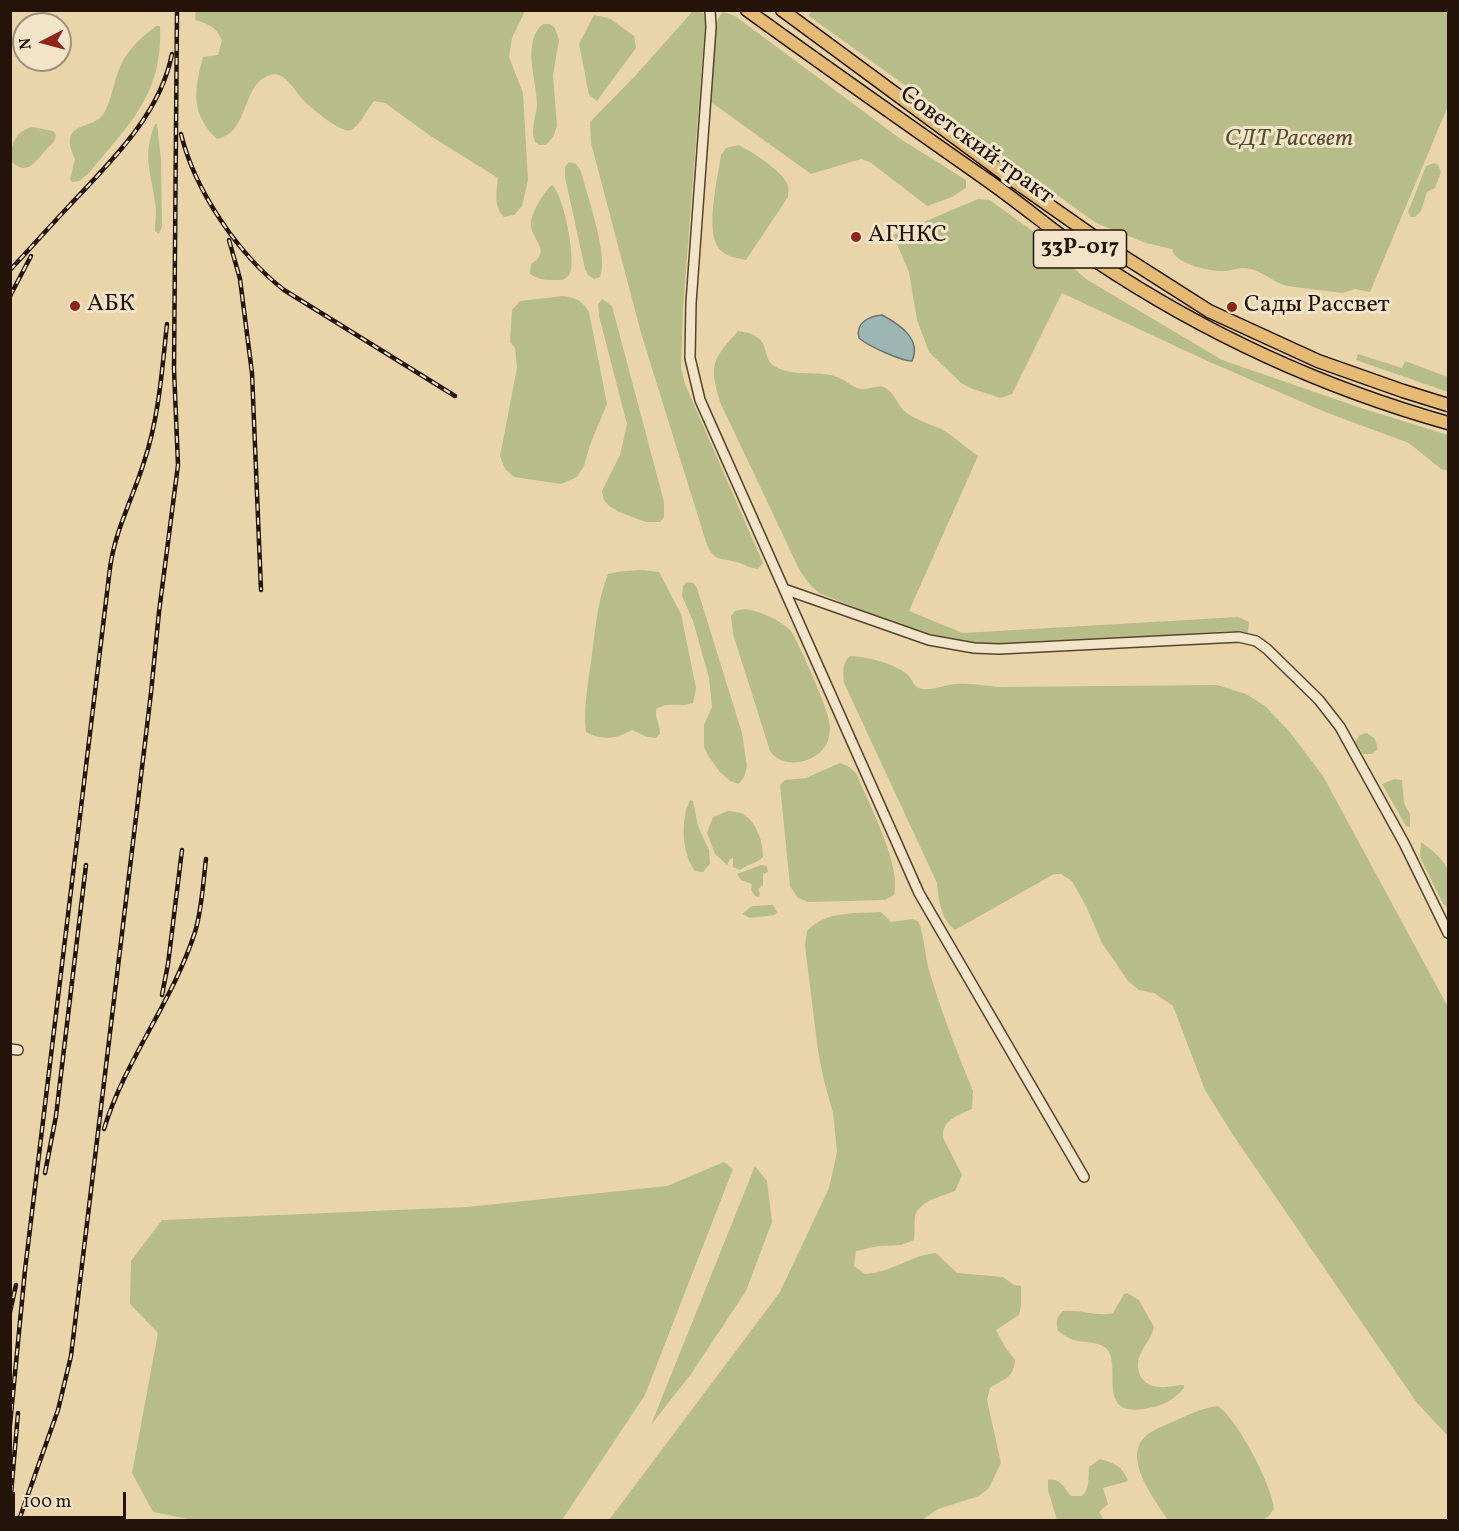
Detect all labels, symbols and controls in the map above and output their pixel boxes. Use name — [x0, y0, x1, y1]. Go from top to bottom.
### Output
north arrow — [12, 12, 72, 72]
text: N — [15, 37, 38, 51]
street label: Советский тракт — [893, 81, 1059, 213]
park label: СДТ Рассвет — [1225, 127, 1353, 155]
place label: АГНКС — [868, 223, 947, 251]
marker: АГНКС — [849, 230, 863, 244]
road number: 33Р-017 — [1034, 230, 1126, 268]
place label: АБК — [87, 292, 135, 320]
place label: Сады Рассвет — [1244, 293, 1390, 321]
marker: АБК — [68, 299, 82, 313]
marker: Сады Рассвет — [1225, 300, 1239, 314]
scale bar — [15, 1480, 129, 1518]
text: 100 m — [23, 1490, 72, 1515]

